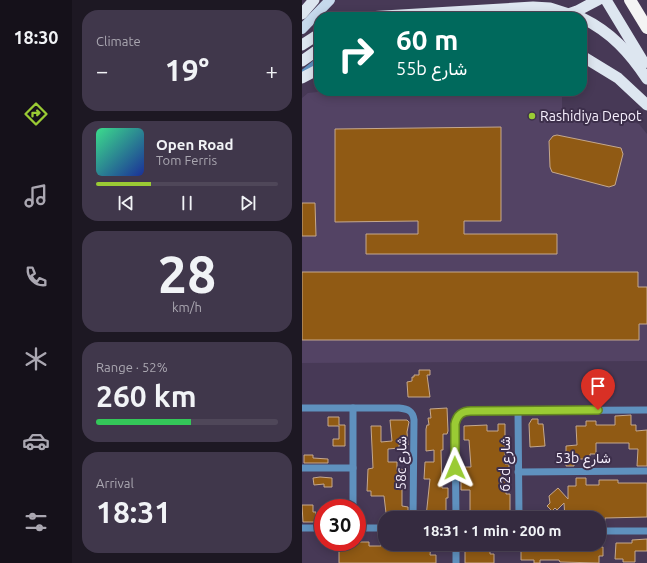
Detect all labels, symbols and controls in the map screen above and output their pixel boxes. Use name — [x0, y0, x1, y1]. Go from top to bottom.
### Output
text: 60 m — [396, 24, 458, 55]
text: 18:30 — [13, 27, 59, 47]
icon: right — [330, 28, 382, 80]
text: Climate — [96, 34, 141, 48]
text: 19° — [165, 53, 209, 87]
text: − — [96, 58, 108, 83]
text: + — [266, 58, 278, 83]
text: 55b شارع — [396, 58, 467, 78]
icon: directions — [22, 100, 50, 128]
place label: Rashidiya Depot — [540, 108, 642, 124]
marker: Rashidiya Depot — [527, 111, 537, 121]
text: Open Road — [156, 136, 233, 153]
text: Tom Ferris — [156, 153, 217, 167]
icon: music — [22, 182, 50, 210]
icon: previous — [115, 192, 137, 214]
icon: pause — [176, 192, 198, 214]
icon: next — [237, 192, 259, 214]
text: 28 — [158, 245, 216, 303]
icon: phone — [22, 263, 50, 291]
text: km/h — [172, 300, 202, 314]
icon: climate — [22, 345, 50, 373]
text: Range · 52% — [96, 360, 168, 374]
pin — [581, 369, 615, 410]
icon: arrive — [587, 375, 609, 397]
text: 260 km — [96, 379, 197, 413]
icon: car — [22, 427, 50, 455]
street label: 58c شارع — [393, 436, 412, 490]
street label: 62d شارع — [497, 436, 516, 492]
position arrow — [434, 447, 476, 489]
street label: 53b شارع — [555, 450, 611, 469]
text: Arrival — [96, 476, 134, 490]
text: 18:31 — [96, 495, 171, 529]
speed limit sign: 30 — [314, 499, 366, 551]
icon: filters — [22, 508, 50, 536]
text: 18:31 · 1 min · 200 m — [423, 522, 561, 539]

